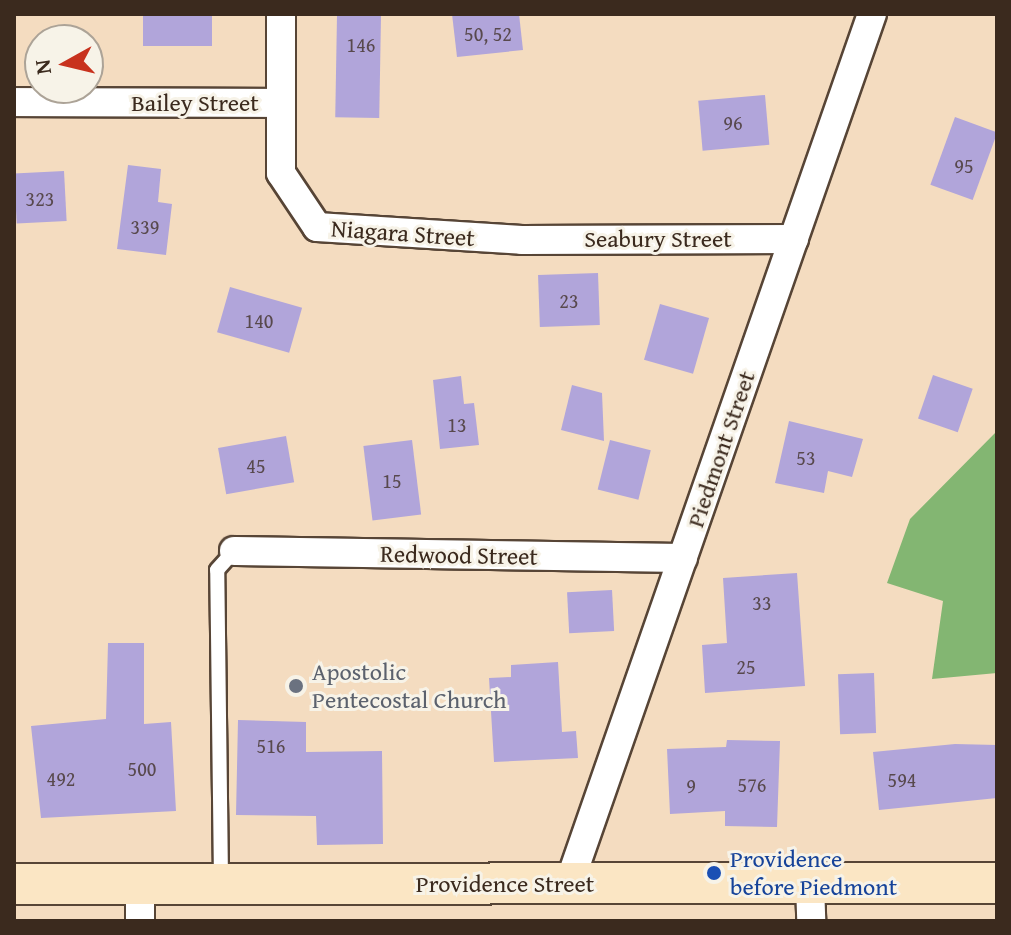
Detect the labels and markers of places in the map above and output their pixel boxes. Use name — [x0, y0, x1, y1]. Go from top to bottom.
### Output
place label: Apostolic Pentecostal Church — [312, 658, 506, 714]
marker: Apostolic Pentecostal Church — [287, 677, 305, 695]
place label: Providence before Piedmont — [730, 845, 897, 901]
marker: Providence before Piedmont — [705, 864, 723, 882]

